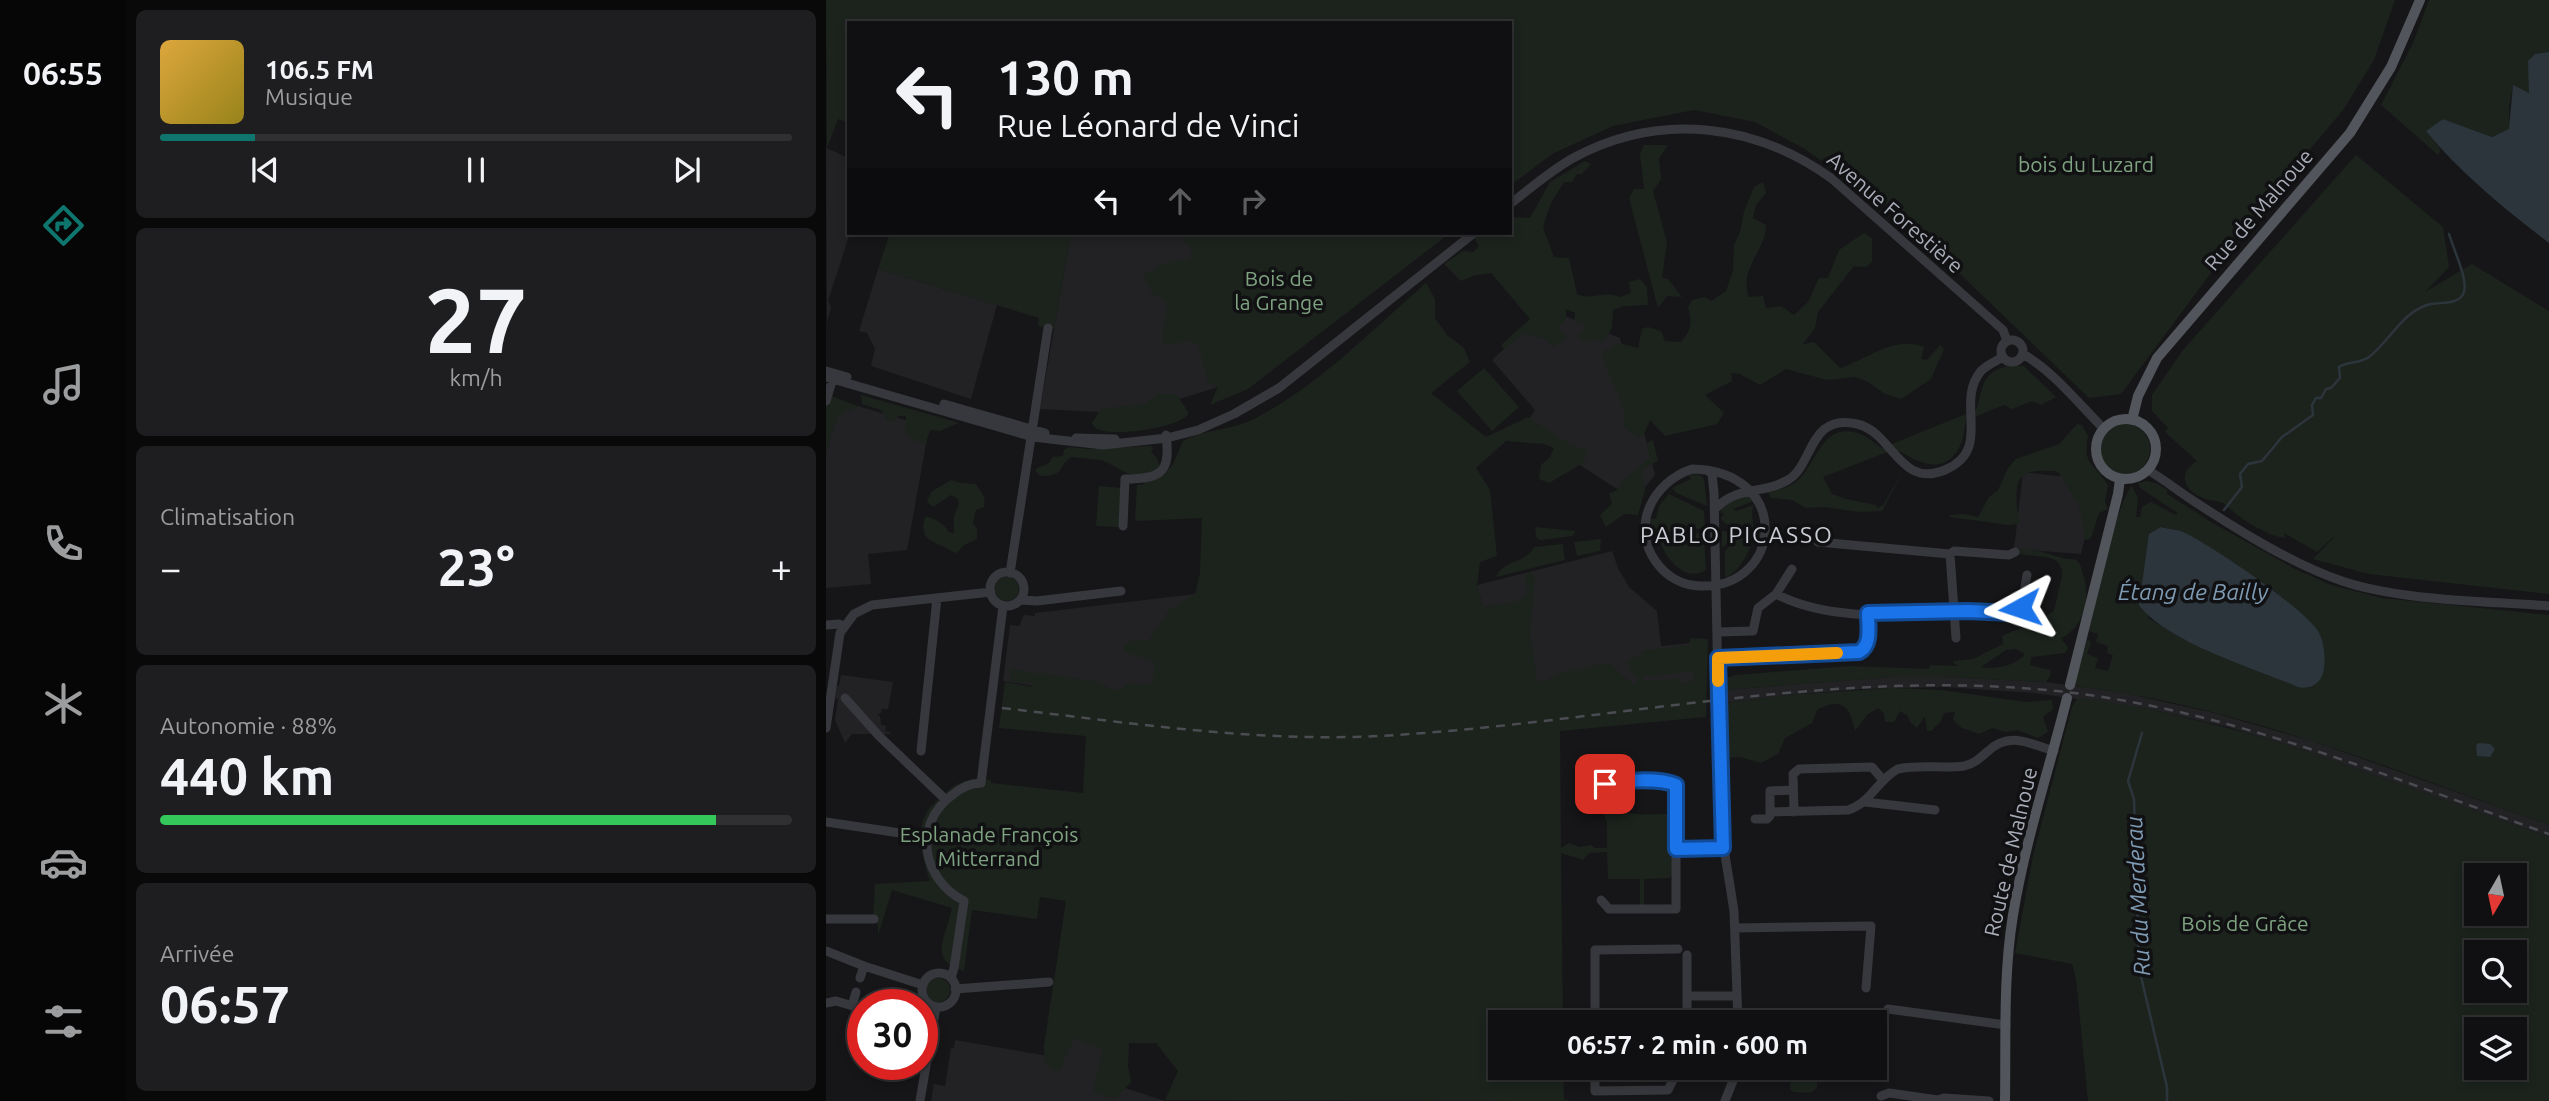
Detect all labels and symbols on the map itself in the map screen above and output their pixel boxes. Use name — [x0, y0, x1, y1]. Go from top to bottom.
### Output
street label: Rue de Malnoue — [2199, 144, 2317, 275]
street label: Avenue Forestière — [1823, 147, 1968, 278]
park label: bois du Luzard — [2018, 152, 2154, 176]
park label: Bois de la Grange — [1234, 266, 1324, 314]
district label: PABLO PICASSO — [1640, 522, 1834, 547]
position arrow — [1983, 571, 2057, 645]
water label: Étang de Bailly — [2118, 578, 2269, 604]
pin — [1575, 754, 1635, 814]
street label: Route de Malnoue — [1979, 765, 2041, 939]
water label: Ru du Merderau — [2121, 816, 2154, 977]
park label: Esplanade François Mitterrand — [900, 822, 1078, 870]
north arrow — [2464, 863, 2527, 926]
park label: Bois de Grâce — [2181, 911, 2309, 935]
speed limit sign: 30 — [847, 989, 938, 1080]

